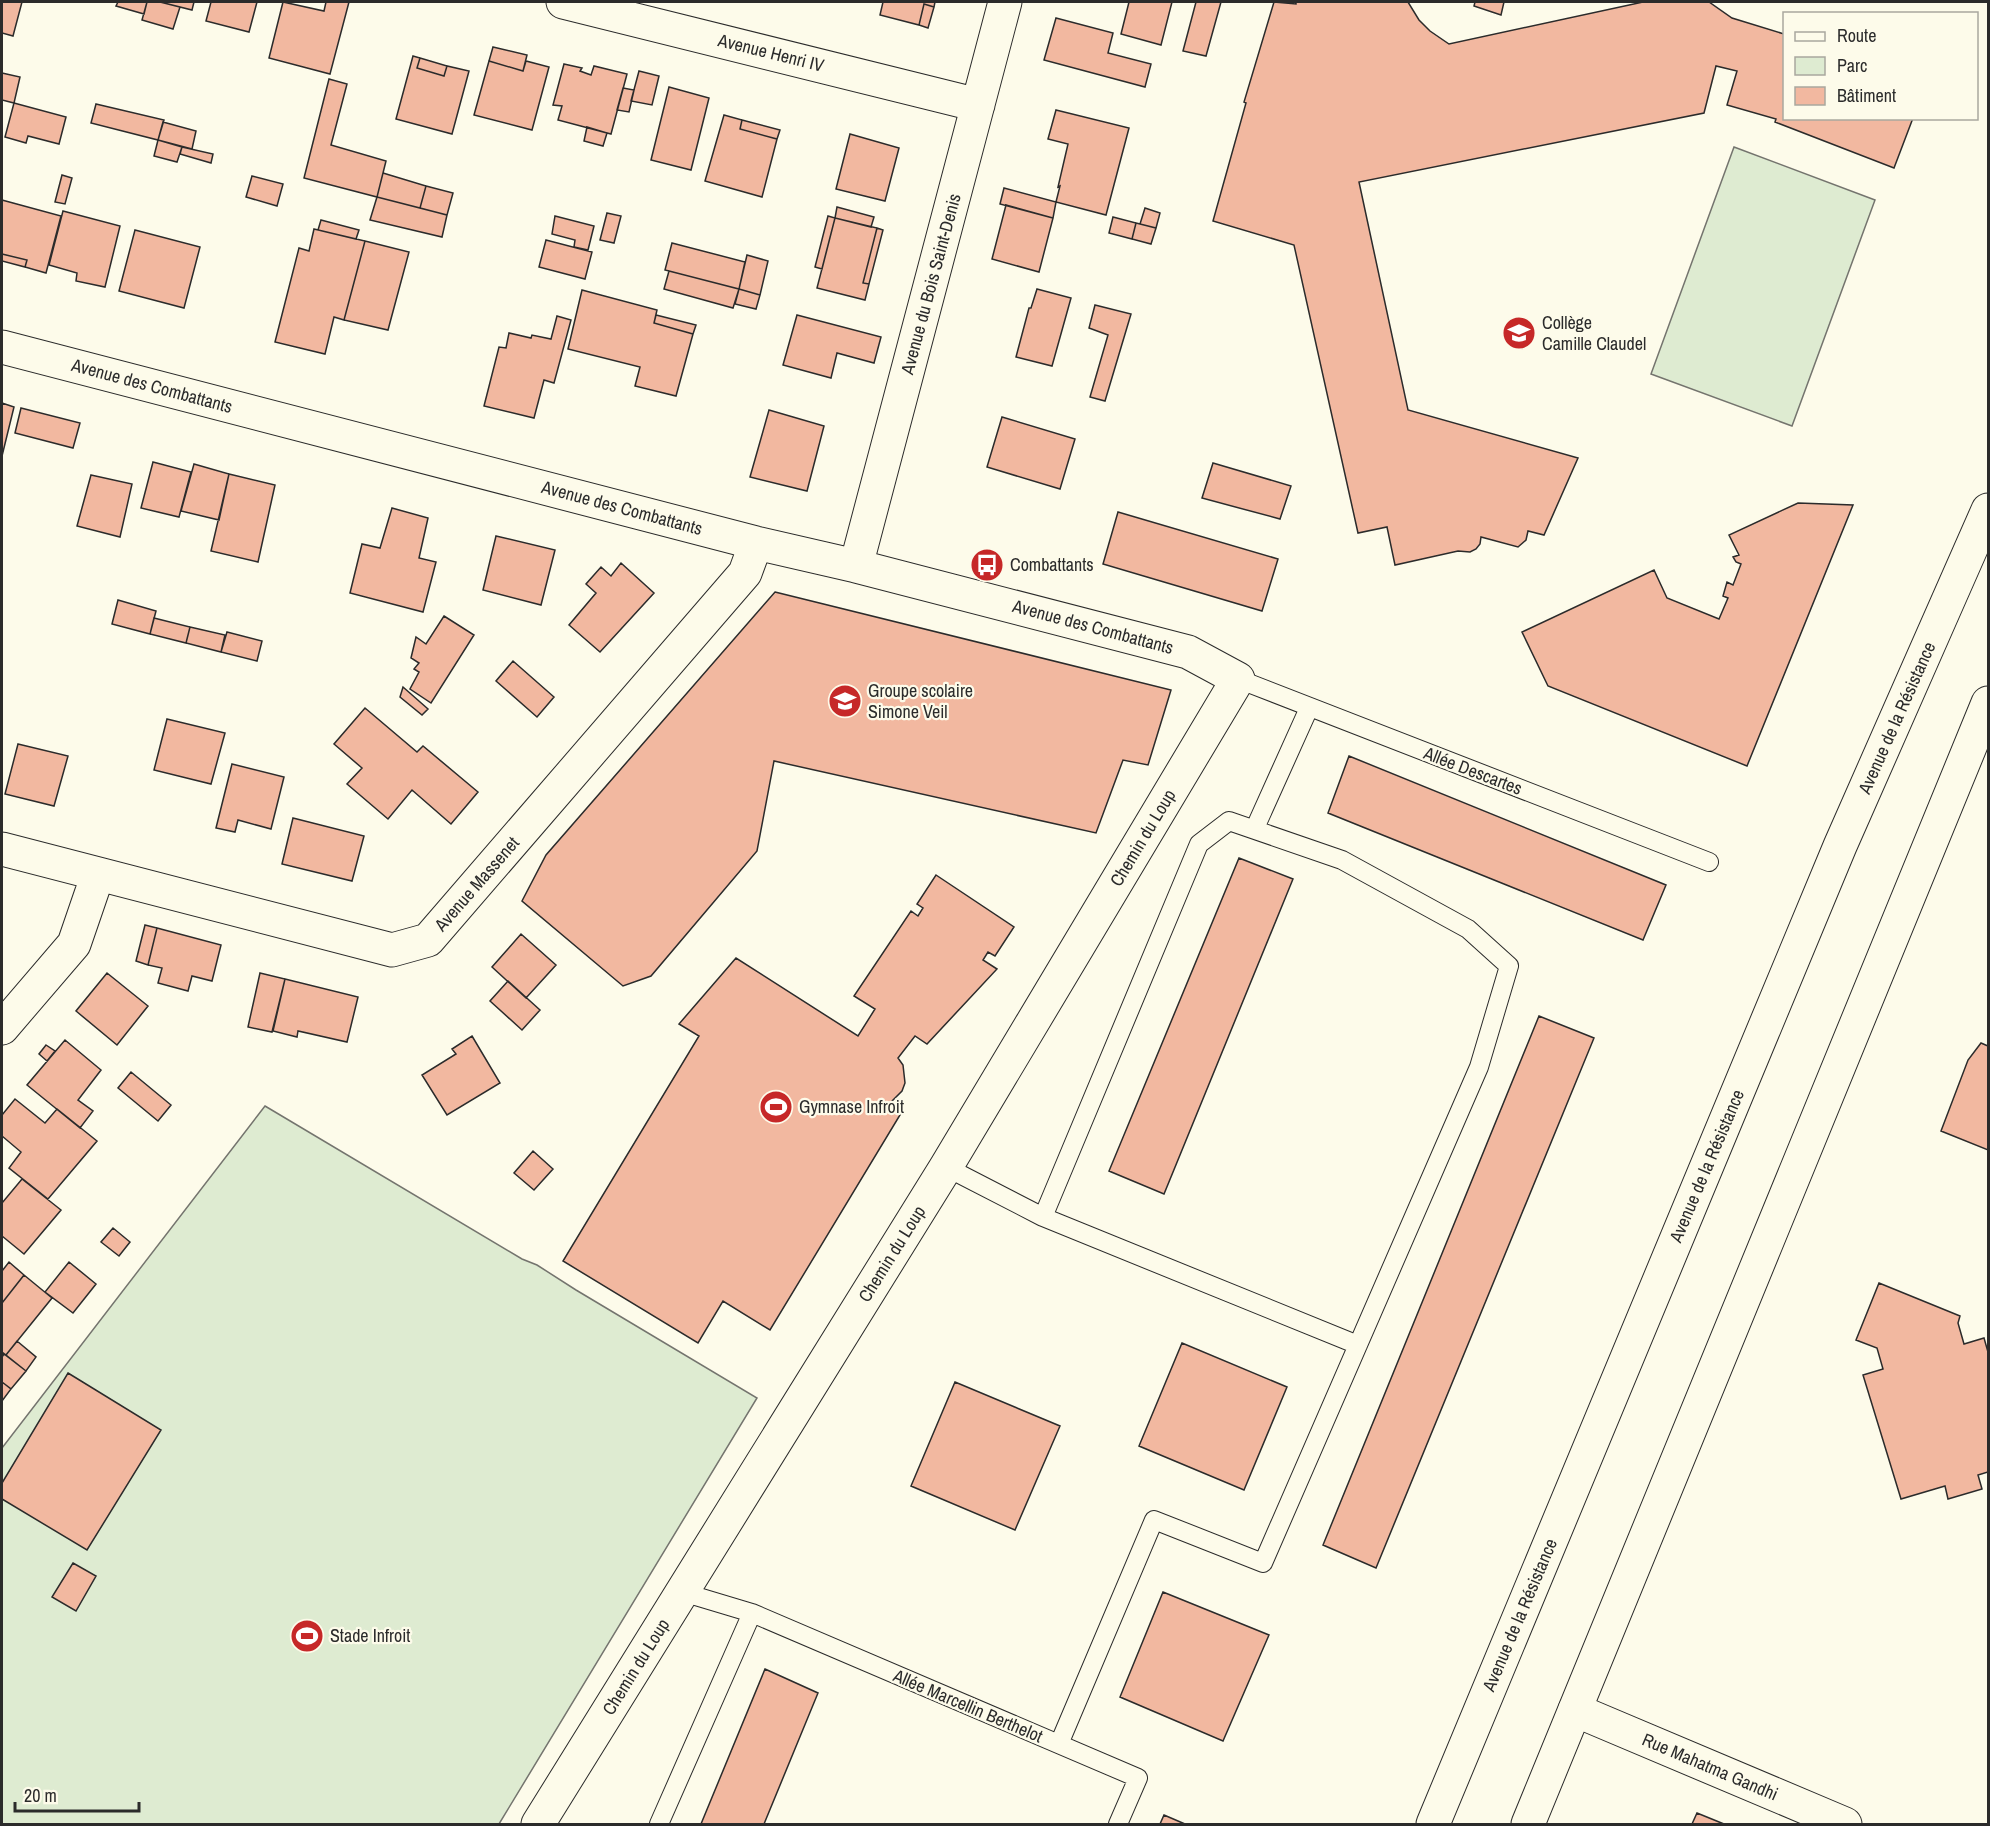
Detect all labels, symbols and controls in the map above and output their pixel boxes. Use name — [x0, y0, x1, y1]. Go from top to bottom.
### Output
legend — [1783, 12, 1978, 120]
text: Route — [1837, 23, 1876, 48]
street label: Avenue Henri IV — [715, 27, 827, 78]
text: Parc — [1837, 53, 1867, 78]
text: Bâtiment — [1837, 83, 1896, 108]
street label: Avenue du Bois Saint-Denis — [894, 191, 967, 378]
place label: Collège Camille Claudel — [1542, 310, 1646, 356]
school or university icon: Collège Camille Claudel — [1501, 315, 1537, 351]
street label: Avenue des Combattants — [68, 352, 235, 419]
street label: Avenue des Combattants — [538, 474, 705, 541]
bus stop icon: Combattants — [969, 547, 1005, 583]
place label: Combattants — [1010, 552, 1094, 577]
street label: Avenue des Combattants — [1009, 593, 1176, 660]
street label: Avenue de la Résistance — [1851, 638, 1941, 799]
place label: Groupe scolaire Simone Veil — [868, 678, 973, 724]
school or university icon: Groupe scolaire Simone Veil — [827, 683, 863, 719]
street label: Allée Descartes — [1420, 740, 1526, 801]
street label: Chemin du Loup — [1104, 785, 1181, 891]
street label: Avenue Massenet — [428, 831, 525, 937]
street label: Avenue de la Résistance — [1663, 1086, 1750, 1247]
sports icon: Gymnase Infroit — [758, 1089, 794, 1125]
place label: Gymnase Infroit — [799, 1094, 904, 1119]
street label: Chemin du Loup — [852, 1201, 931, 1307]
street label: Avenue de la Résistance — [1476, 1535, 1563, 1696]
street label: Chemin du Loup — [596, 1614, 675, 1720]
sports icon: Stade Infroit — [289, 1618, 325, 1654]
place label: Stade Infroit — [330, 1623, 410, 1648]
street label: Allée Marcellin Berthelot — [889, 1662, 1047, 1748]
street label: Rue Mahatma Gandhi — [1638, 1727, 1782, 1806]
scale bar — [15, 1775, 140, 1813]
text: 20 m — [24, 1783, 57, 1808]

